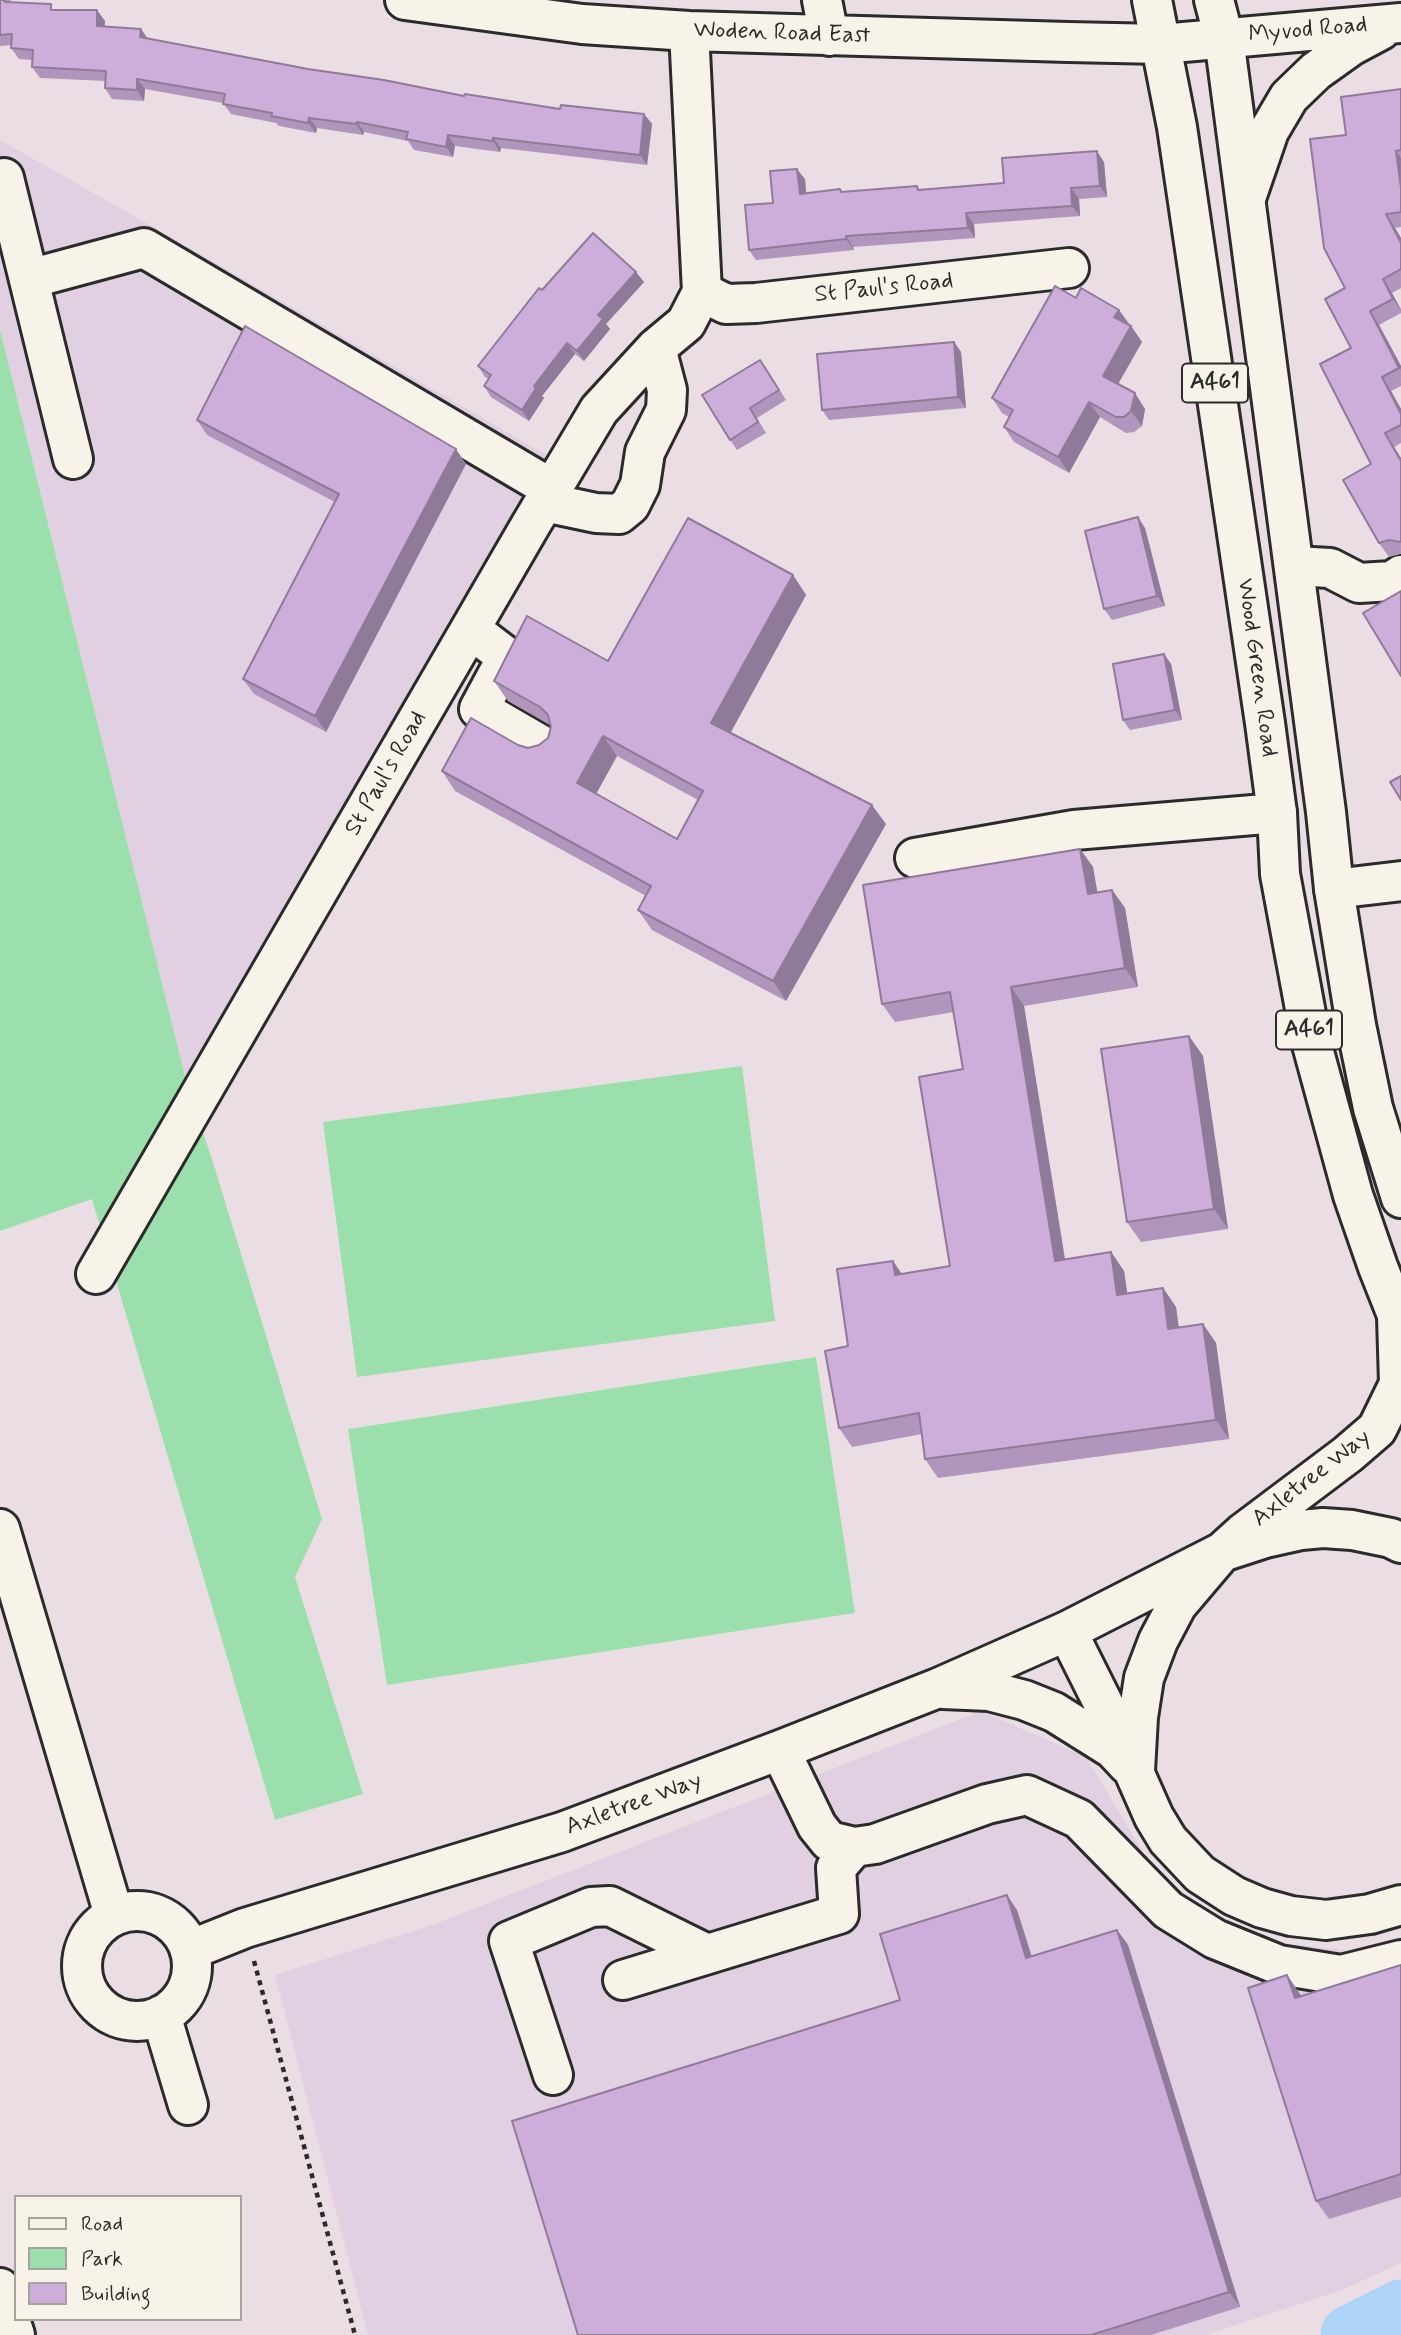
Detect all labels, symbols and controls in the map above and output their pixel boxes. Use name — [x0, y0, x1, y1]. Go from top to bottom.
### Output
street label: Myvod Road — [1247, 11, 1369, 51]
street label: Woden Road East — [693, 17, 871, 51]
street label: St Paul's Road — [813, 267, 955, 311]
road number: A461 — [1182, 364, 1248, 402]
street label: Wood Green Road — [1229, 577, 1283, 759]
street label: St Paul's Road — [340, 707, 434, 841]
road number: A461 — [1276, 1010, 1342, 1050]
street label: Axletree Way — [1247, 1424, 1377, 1534]
street label: Axletree Way — [562, 1767, 706, 1843]
legend — [14, 2195, 242, 2321]
text: Road — [81, 2210, 123, 2238]
text: Park — [81, 2245, 123, 2273]
text: Building — [81, 2280, 151, 2308]

